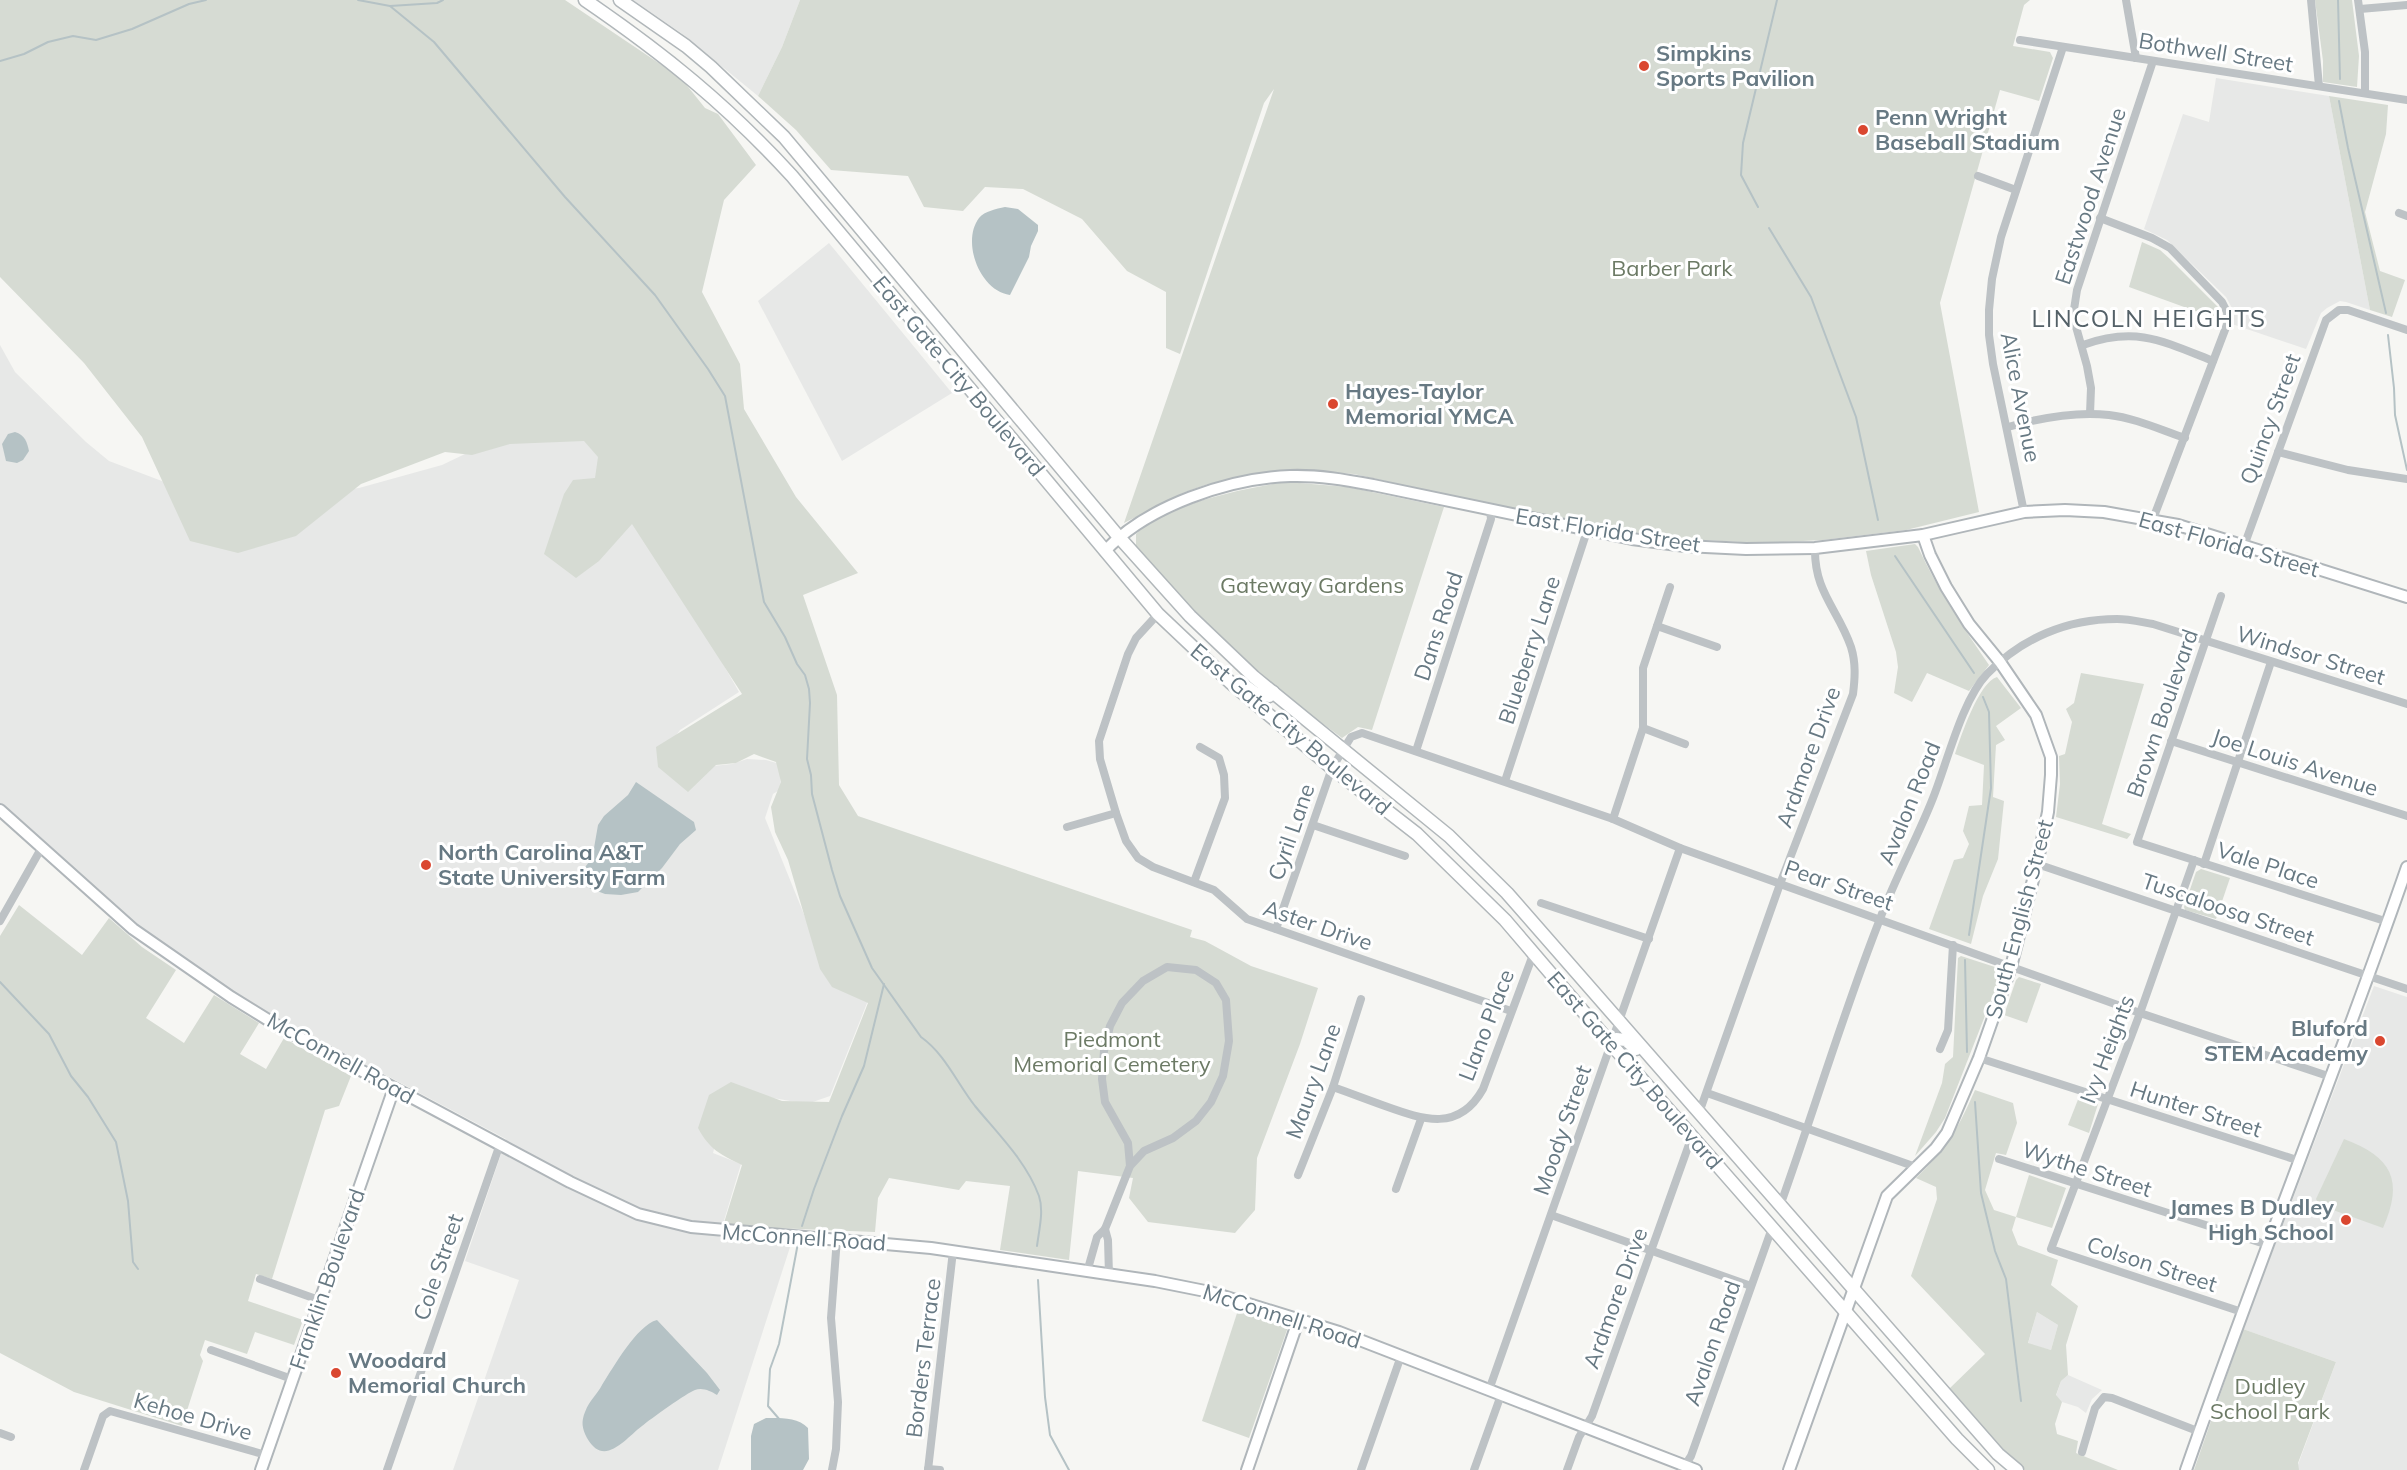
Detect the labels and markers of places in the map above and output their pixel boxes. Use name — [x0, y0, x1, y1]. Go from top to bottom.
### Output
place label: Simpkins Sports Pavilion — [1656, 39, 1815, 92]
marker: Simpkins Sports Pavilion — [1637, 59, 1651, 73]
place label: Penn Wright Baseball Stadium — [1875, 103, 2060, 156]
marker: Penn Wright Baseball Stadium — [1856, 123, 1870, 137]
place label: Hayes-Taylor Memorial YMCA — [1345, 377, 1514, 430]
marker: Hayes-Taylor Memorial YMCA — [1326, 397, 1340, 411]
place label: North Carolina A&T State University Farm — [438, 838, 665, 891]
marker: North Carolina A&T State University Farm — [419, 858, 433, 872]
place label: Bluford STEM Academy — [2204, 1014, 2368, 1067]
marker: Bluford STEM Academy — [2373, 1034, 2387, 1048]
place label: James B Dudley High School — [2169, 1193, 2334, 1246]
marker: James B Dudley High School — [2339, 1213, 2353, 1227]
place label: Woodard Memorial Church — [348, 1346, 526, 1399]
marker: Woodard Memorial Church — [329, 1366, 343, 1380]

